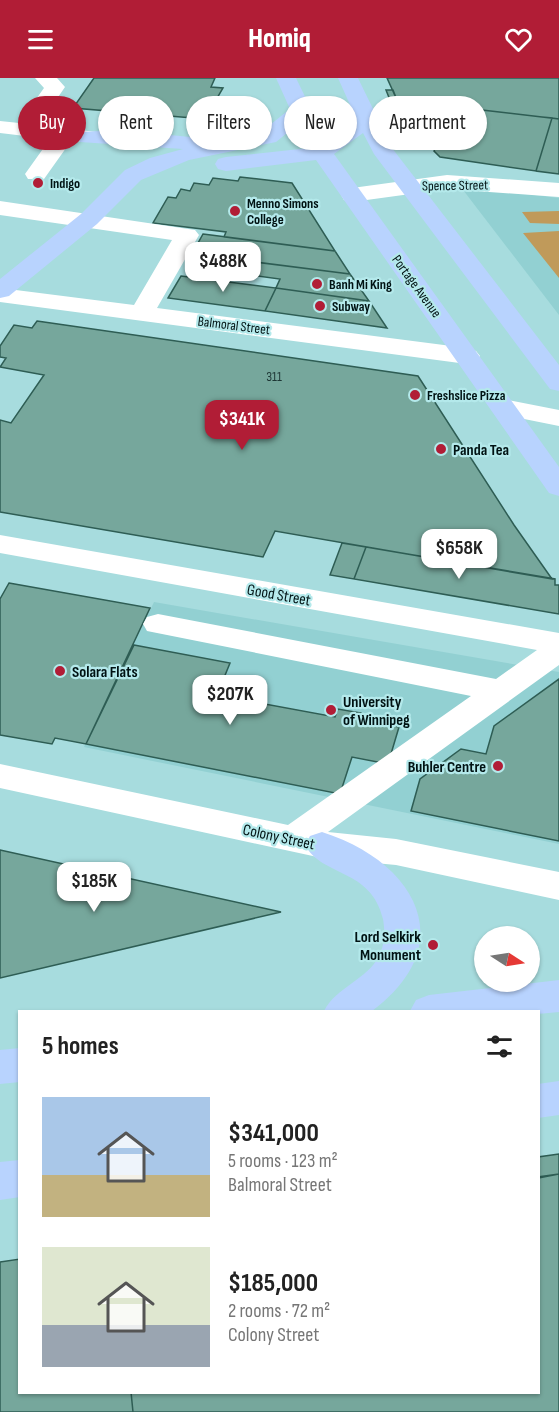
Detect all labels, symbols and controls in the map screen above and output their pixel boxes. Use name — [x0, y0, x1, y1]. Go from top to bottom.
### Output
icon: menu — [24, 23, 57, 56]
text: Homiq — [248, 23, 311, 55]
icon: heart — [502, 23, 535, 56]
chip: Buy — [18, 96, 86, 150]
chip: Rent — [98, 96, 174, 150]
chip: Filters — [186, 96, 272, 150]
chip: New — [284, 96, 357, 150]
chip: Apartment — [369, 96, 487, 150]
place label: Indigo — [50, 175, 80, 192]
marker: Indigo — [31, 176, 45, 190]
street label: Spence Street — [422, 176, 488, 195]
place label: Menno Simons College — [247, 195, 319, 228]
marker: Menno Simons College — [228, 204, 242, 218]
pin: $488K — [181, 242, 265, 293]
text: $488K — [199, 249, 247, 273]
street label: Portage Avenue — [388, 252, 445, 321]
place label: Banh Mi King — [329, 276, 392, 293]
marker: Banh Mi King — [310, 277, 324, 291]
place label: Subway — [332, 298, 370, 315]
marker: Subway — [313, 299, 327, 313]
street label: Balmoral Street — [197, 313, 271, 338]
house number: 311 — [266, 368, 282, 385]
place label: Freshslice Pizza — [427, 387, 506, 404]
marker: Freshslice Pizza — [408, 388, 422, 402]
pin: $341K — [200, 400, 284, 451]
text: $341K — [219, 407, 265, 431]
place label: Panda Tea — [453, 441, 509, 460]
marker: Panda Tea — [434, 442, 448, 456]
pin: $658K — [417, 529, 501, 580]
text: $658K — [435, 536, 483, 560]
street label: Good Street — [245, 581, 312, 610]
place label: Solara Flats — [72, 663, 138, 682]
marker: Solara Flats — [53, 664, 67, 678]
pin: $207K — [188, 675, 272, 726]
text: $207K — [206, 682, 254, 706]
place label: University of Winnipeg — [343, 693, 410, 730]
marker: University of Winnipeg — [324, 703, 338, 717]
place label: Buhler Centre — [408, 758, 486, 777]
marker: Buhler Centre — [491, 759, 505, 773]
street label: Colony Street — [241, 821, 317, 854]
pin: $185K — [52, 862, 136, 913]
text: $185K — [71, 869, 117, 893]
north arrow — [474, 926, 540, 992]
map controls — [474, 926, 540, 992]
place label: Lord Selkirk Monument — [355, 928, 421, 965]
marker: Lord Selkirk Monument — [426, 938, 440, 952]
icon: filters — [483, 1030, 516, 1063]
text: 5 homes — [42, 1031, 119, 1062]
text: $341,000 — [228, 1118, 319, 1149]
icon: home — [90, 1121, 162, 1193]
text: 5 rooms · 123 m² — [228, 1149, 338, 1173]
text: Balmoral Street — [228, 1173, 332, 1197]
text: $185,000 — [228, 1268, 318, 1299]
icon: home — [90, 1271, 162, 1343]
text: 2 rooms · 72 m² — [228, 1299, 330, 1323]
text: Colony Street — [228, 1323, 319, 1347]

